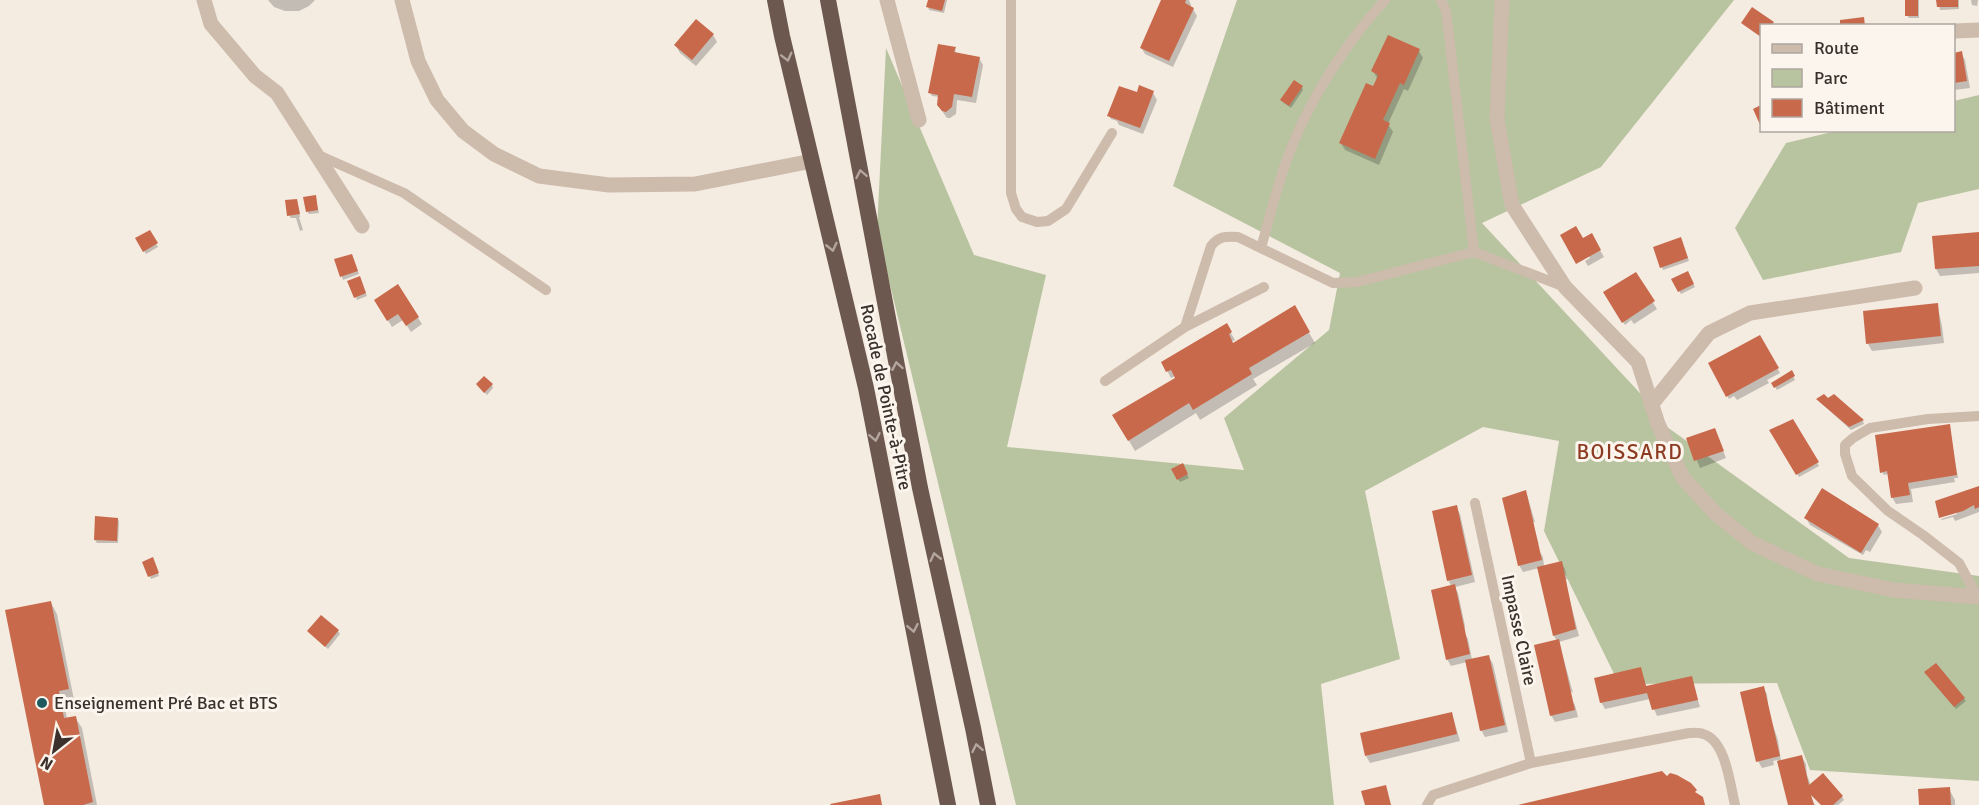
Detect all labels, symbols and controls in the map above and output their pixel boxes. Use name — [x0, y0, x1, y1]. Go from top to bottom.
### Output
legend — [1760, 24, 1955, 132]
text: Route — [1814, 37, 1859, 59]
one-way arrow — [779, 52, 792, 62]
text: Parc — [1814, 67, 1848, 89]
text: Bâtiment — [1814, 97, 1885, 119]
one-way arrow — [855, 169, 868, 179]
one-way arrow — [825, 242, 838, 252]
street label: Rocade de Pointe-à-Pitre — [856, 302, 916, 492]
one-way arrow — [891, 361, 904, 371]
one-way arrow — [868, 432, 881, 442]
district label: BOISSARD — [1577, 439, 1683, 465]
one-way arrow — [929, 552, 942, 562]
street label: Impasse Claire — [1497, 573, 1541, 687]
one-way arrow — [906, 623, 919, 633]
place label: Enseignement Pré Bac et BTS — [54, 692, 278, 714]
marker: Enseignement Pré Bac et BTS — [35, 696, 49, 710]
north arrow — [24, 721, 84, 781]
one-way arrow — [971, 743, 984, 753]
text: N — [37, 752, 57, 774]

